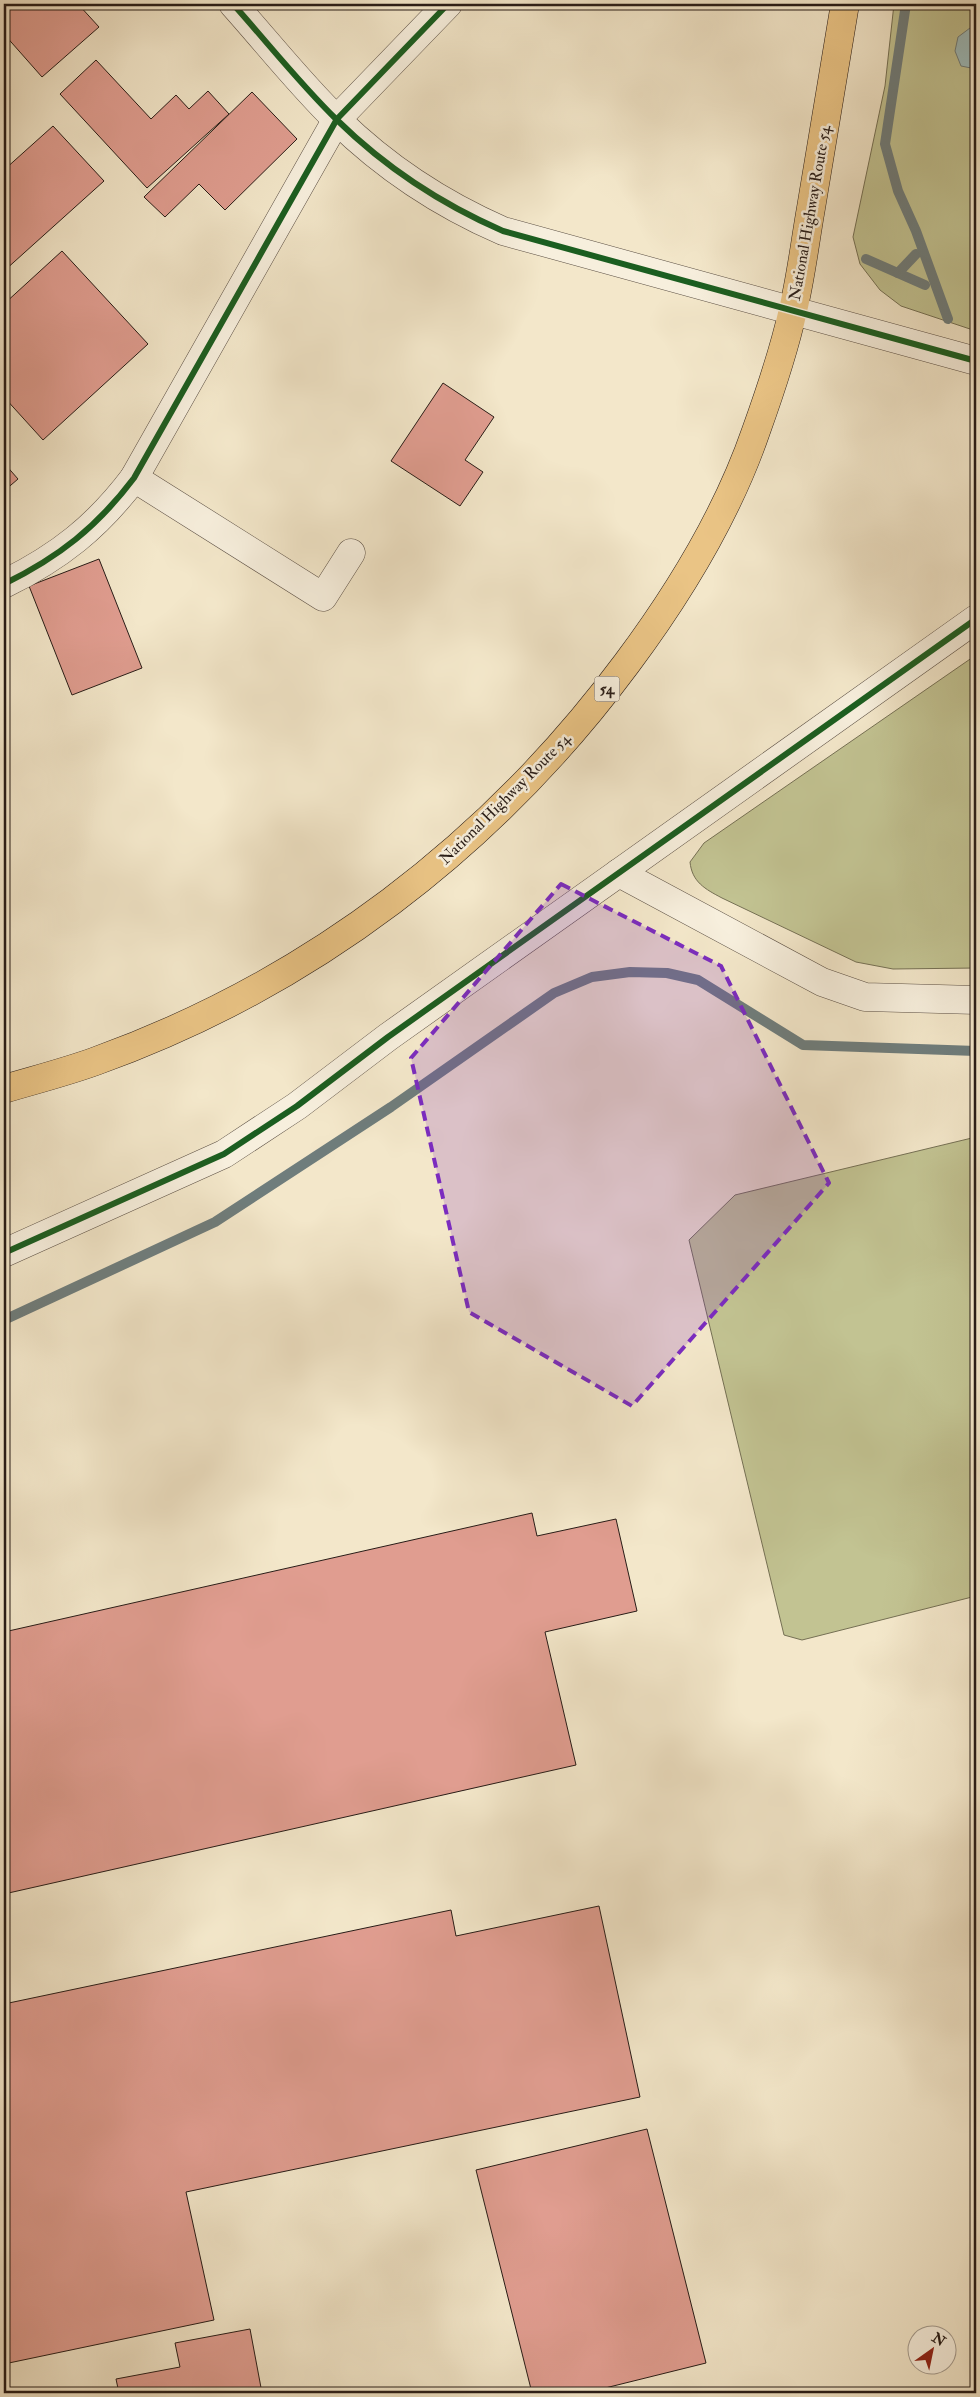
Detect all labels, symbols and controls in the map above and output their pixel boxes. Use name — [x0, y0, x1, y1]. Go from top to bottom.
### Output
street label: National Highway Route 54 — [785, 122, 836, 302]
road number: 54 — [594, 676, 620, 702]
street label: National Highway Route 54 — [435, 728, 576, 869]
north arrow — [908, 2324, 958, 2374]
text: N — [928, 2328, 949, 2350]

